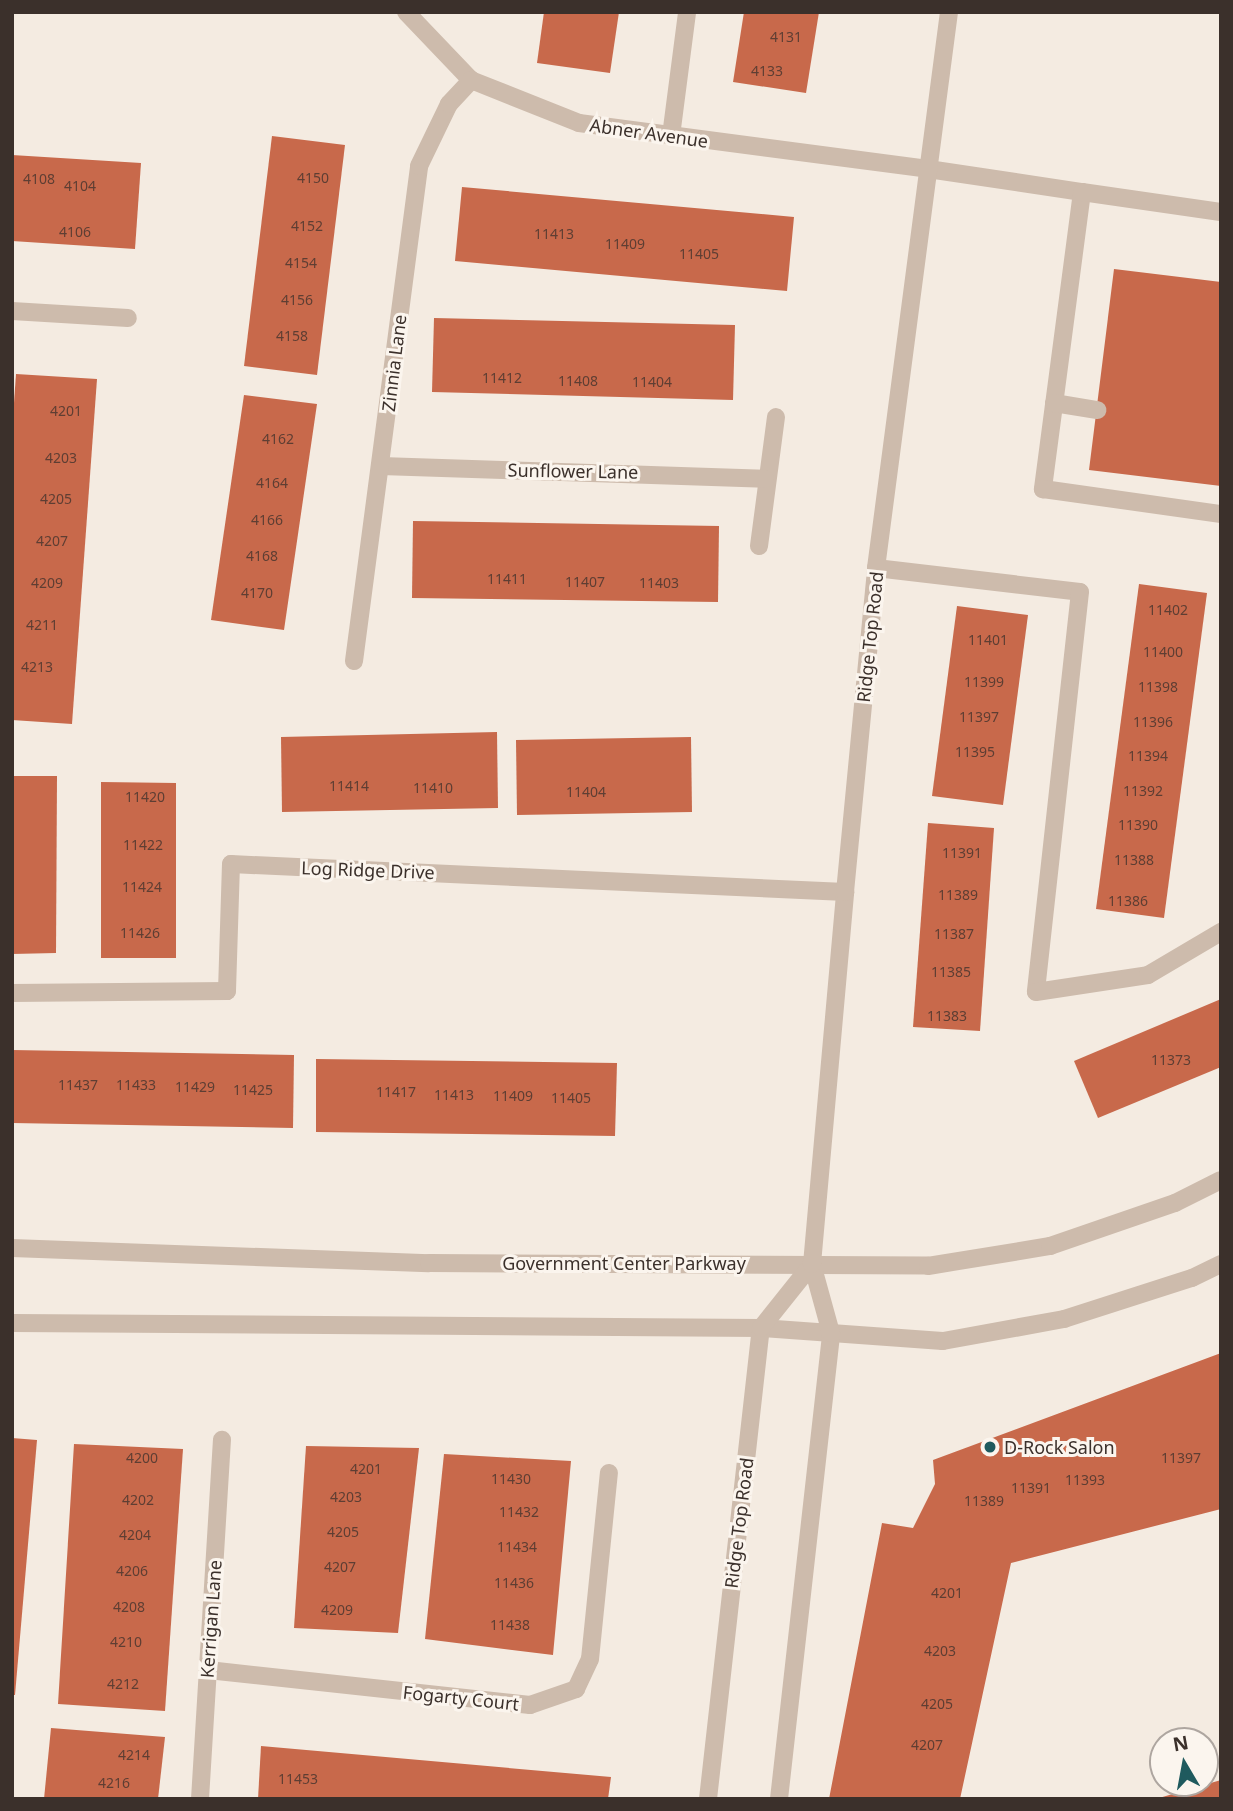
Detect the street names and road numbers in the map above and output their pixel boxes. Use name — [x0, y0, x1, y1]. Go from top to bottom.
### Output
street label: Abner Avenue — [588, 114, 710, 152]
street label: Zinnia Lane — [377, 313, 411, 413]
street label: Sunflower Lane — [507, 459, 639, 483]
street label: Ridge Top Road — [852, 571, 888, 703]
street label: Log Ridge Drive — [301, 857, 435, 883]
street label: Government Center Parkway — [502, 1252, 746, 1274]
street label: Ridge Top Road — [720, 1456, 758, 1590]
street label: Kerrigan Lane — [196, 1559, 226, 1679]
street label: Fogarty Court — [402, 1681, 520, 1715]

